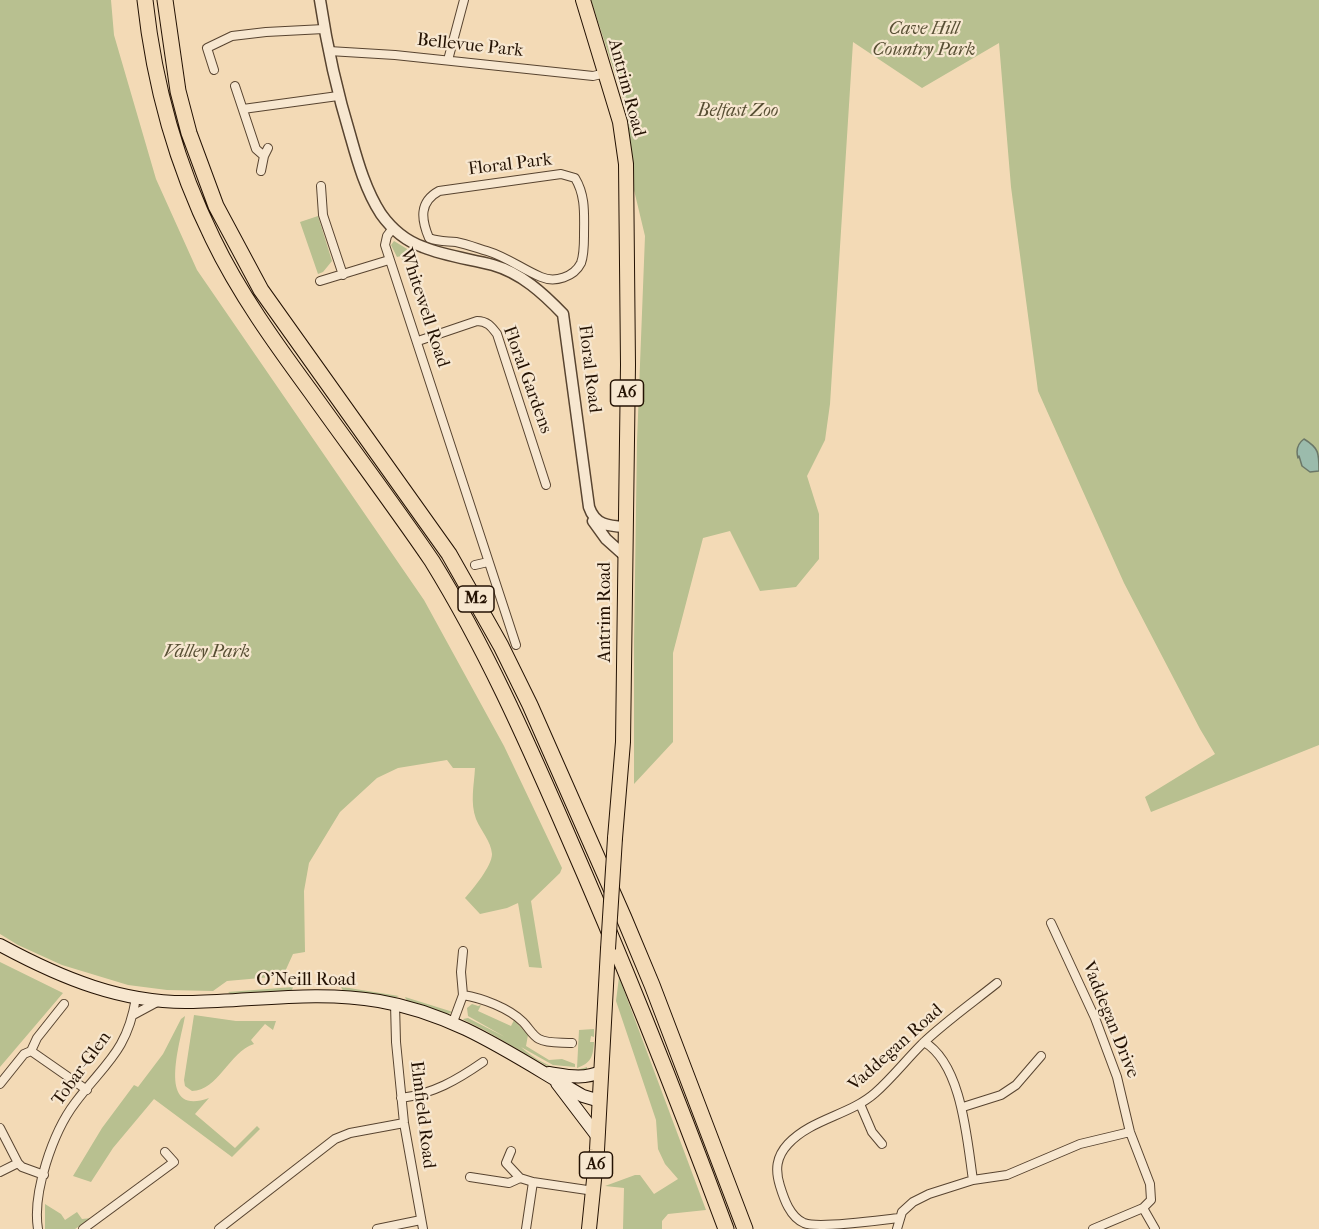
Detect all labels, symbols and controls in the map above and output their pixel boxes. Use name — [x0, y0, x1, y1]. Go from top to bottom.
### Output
park label: Cave Hill Country Park — [873, 19, 975, 62]
street label: Bellevue Park — [416, 30, 524, 62]
street label: Antrim Road — [603, 37, 649, 139]
park label: Belfast Zoo — [698, 101, 778, 123]
street label: Floral Park — [467, 149, 553, 181]
street label: Whitewell Road — [395, 246, 453, 370]
street label: Floral Gardens — [498, 323, 556, 437]
street label: Floral Road — [573, 324, 605, 414]
road number: A6 — [610, 380, 644, 406]
street label: Antrim Road — [595, 562, 617, 662]
road number: M2 — [458, 586, 494, 612]
park label: Valley Park — [164, 642, 250, 664]
street label: Vaddegan Drive — [1077, 959, 1143, 1081]
street label: O'Neill Road — [256, 970, 356, 992]
street label: Vaddegan Road — [844, 1000, 948, 1096]
street label: Tobar-Glen — [48, 1028, 116, 1110]
street label: Elmfield Road — [405, 1060, 439, 1170]
road number: A6 — [580, 1152, 612, 1178]

